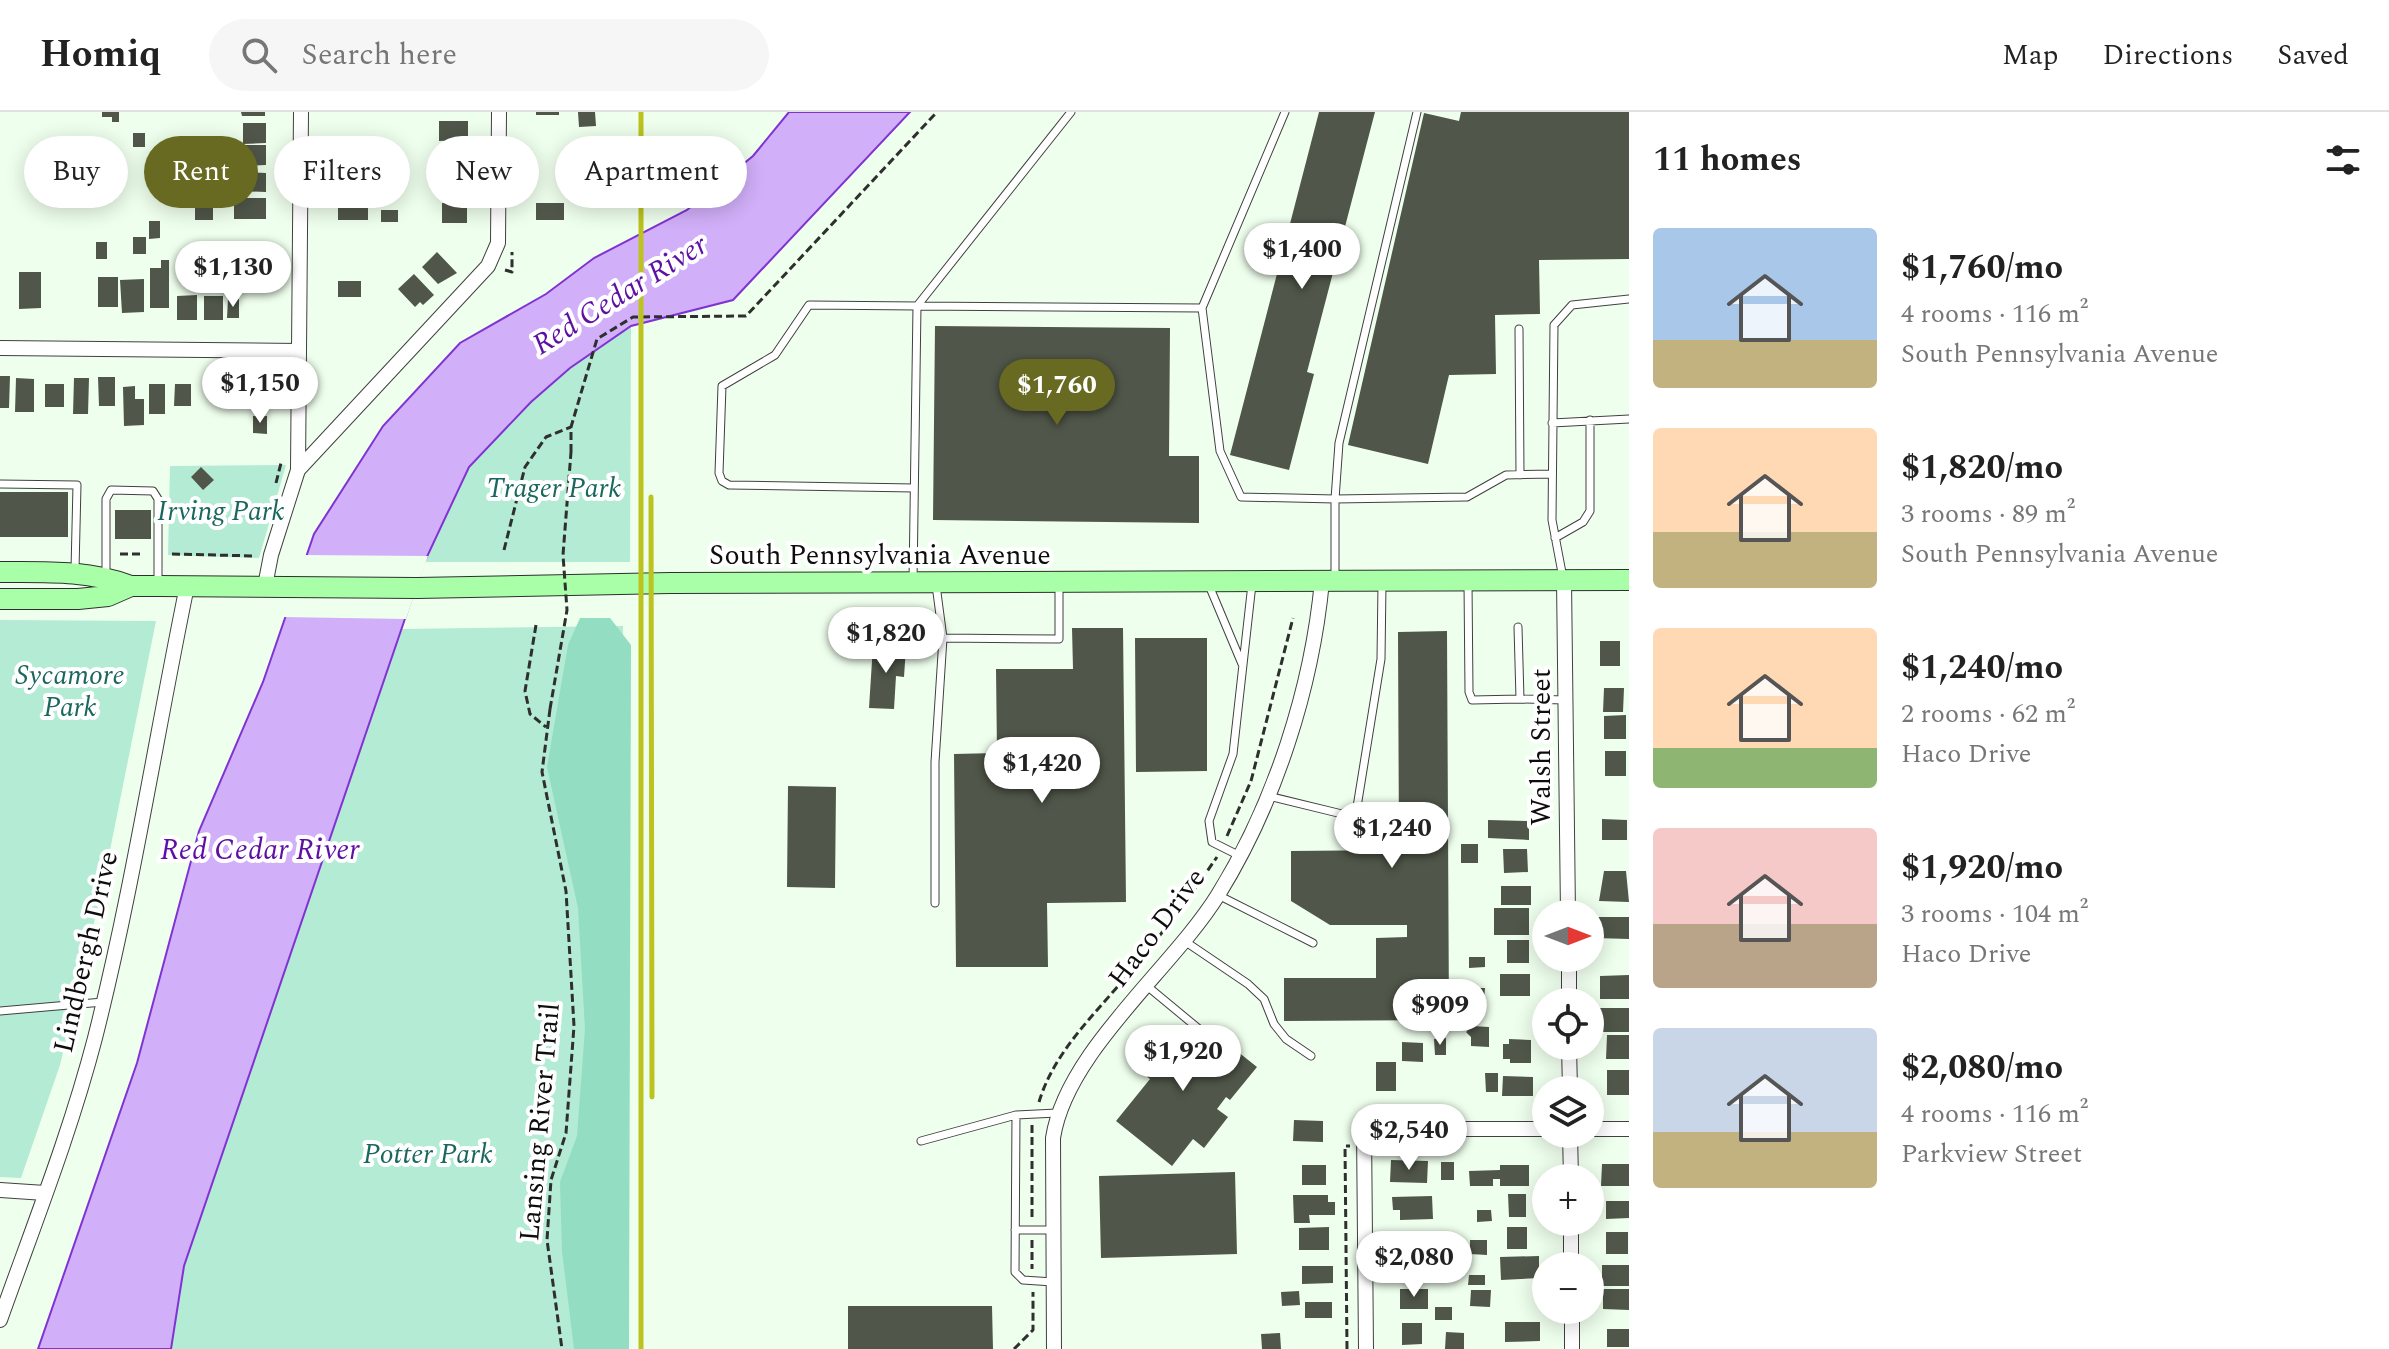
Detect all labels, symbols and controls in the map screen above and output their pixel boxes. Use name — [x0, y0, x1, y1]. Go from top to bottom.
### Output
search box — [209, 19, 769, 91]
text: Homiq — [40, 26, 161, 84]
text: Search here — [301, 32, 457, 78]
icon: search — [237, 33, 281, 77]
text: Map — [2002, 34, 2059, 77]
text: Directions — [2103, 34, 2233, 77]
text: Saved — [2277, 34, 2349, 77]
text: 11 homes — [1653, 134, 1802, 186]
chip: Buy — [24, 136, 128, 208]
chip: Rent — [144, 136, 258, 208]
chip: Filters — [274, 136, 410, 208]
chip: New — [426, 136, 539, 208]
chip: Apartment — [555, 136, 747, 208]
icon: filters — [2321, 138, 2365, 182]
water label: Red Cedar River — [523, 222, 717, 367]
pin: $1,400 — [1237, 223, 1367, 291]
text: $1,400 — [1262, 229, 1342, 269]
pin: $1,130 — [168, 241, 298, 309]
text: $1,760/mo — [1901, 242, 2063, 294]
text: $1,130 — [193, 247, 273, 287]
icon: home — [1717, 260, 1813, 356]
text: 4 rooms · 116 m² — [1901, 294, 2088, 334]
text: South Pennsylvania Avenue — [1901, 334, 2218, 374]
pin: $1,150 — [195, 357, 325, 425]
pin: $1,760 — [992, 359, 1122, 427]
text: $1,150 — [220, 363, 300, 403]
text: $1,760 — [1017, 365, 1097, 405]
text: $1,820/mo — [1901, 442, 2063, 494]
icon: home — [1717, 460, 1813, 556]
park label: Trager Park — [487, 467, 621, 510]
park label: Irving Park — [157, 490, 285, 533]
text: 3 rooms · 89 m² — [1901, 494, 2075, 534]
street label: South Pennsylvania Avenue — [709, 534, 1051, 577]
text: South Pennsylvania Avenue — [1901, 534, 2218, 574]
pin: $1,820 — [821, 607, 951, 675]
text: $1,820 — [846, 613, 926, 653]
text: $1,240/mo — [1901, 642, 2063, 694]
park label: Sycamore Park — [15, 654, 125, 729]
icon: home — [1717, 660, 1813, 756]
street label: Walsh Street — [1520, 668, 1563, 826]
text: 2 rooms · 62 m² — [1901, 694, 2075, 734]
text: Haco Drive — [1901, 734, 2031, 774]
pin: $1,420 — [977, 737, 1107, 805]
text: $1,420 — [1002, 743, 1082, 783]
pin: $1,240 — [1327, 802, 1457, 870]
text: $1,240 — [1352, 808, 1432, 848]
water label: Red Cedar River — [160, 827, 360, 873]
text: $1,920/mo — [1901, 842, 2063, 894]
street label: Lindbergh Drive — [42, 847, 130, 1057]
street label: Haco Drive — [1098, 859, 1216, 997]
icon: home — [1717, 860, 1813, 956]
text: 3 rooms · 104 m² — [1901, 894, 2088, 934]
north arrow — [1532, 900, 1604, 972]
map controls — [1532, 900, 1604, 1324]
text: Haco Drive — [1901, 934, 2031, 974]
pin: $909 — [1393, 979, 1487, 1047]
text: $909 — [1411, 985, 1469, 1025]
button: locate — [1532, 988, 1604, 1060]
street label: Lansing River Trail — [508, 1001, 572, 1243]
pin: $1,920 — [1118, 1025, 1248, 1093]
text: $1,920 — [1143, 1031, 1223, 1071]
text: $2,080/mo — [1901, 1042, 2063, 1094]
icon: home — [1717, 1060, 1813, 1156]
button: layers — [1532, 1076, 1604, 1148]
text: 4 rooms · 116 m² — [1901, 1094, 2088, 1134]
pin: $2,540 — [1344, 1104, 1474, 1172]
text: $2,540 — [1369, 1110, 1449, 1150]
park label: Potter Park — [363, 1133, 493, 1176]
text: Parkview Street — [1901, 1134, 2082, 1174]
button: + — [1532, 1164, 1604, 1236]
pin: $2,080 — [1349, 1231, 1479, 1299]
text: $2,080 — [1374, 1237, 1454, 1277]
button: − — [1532, 1252, 1604, 1324]

